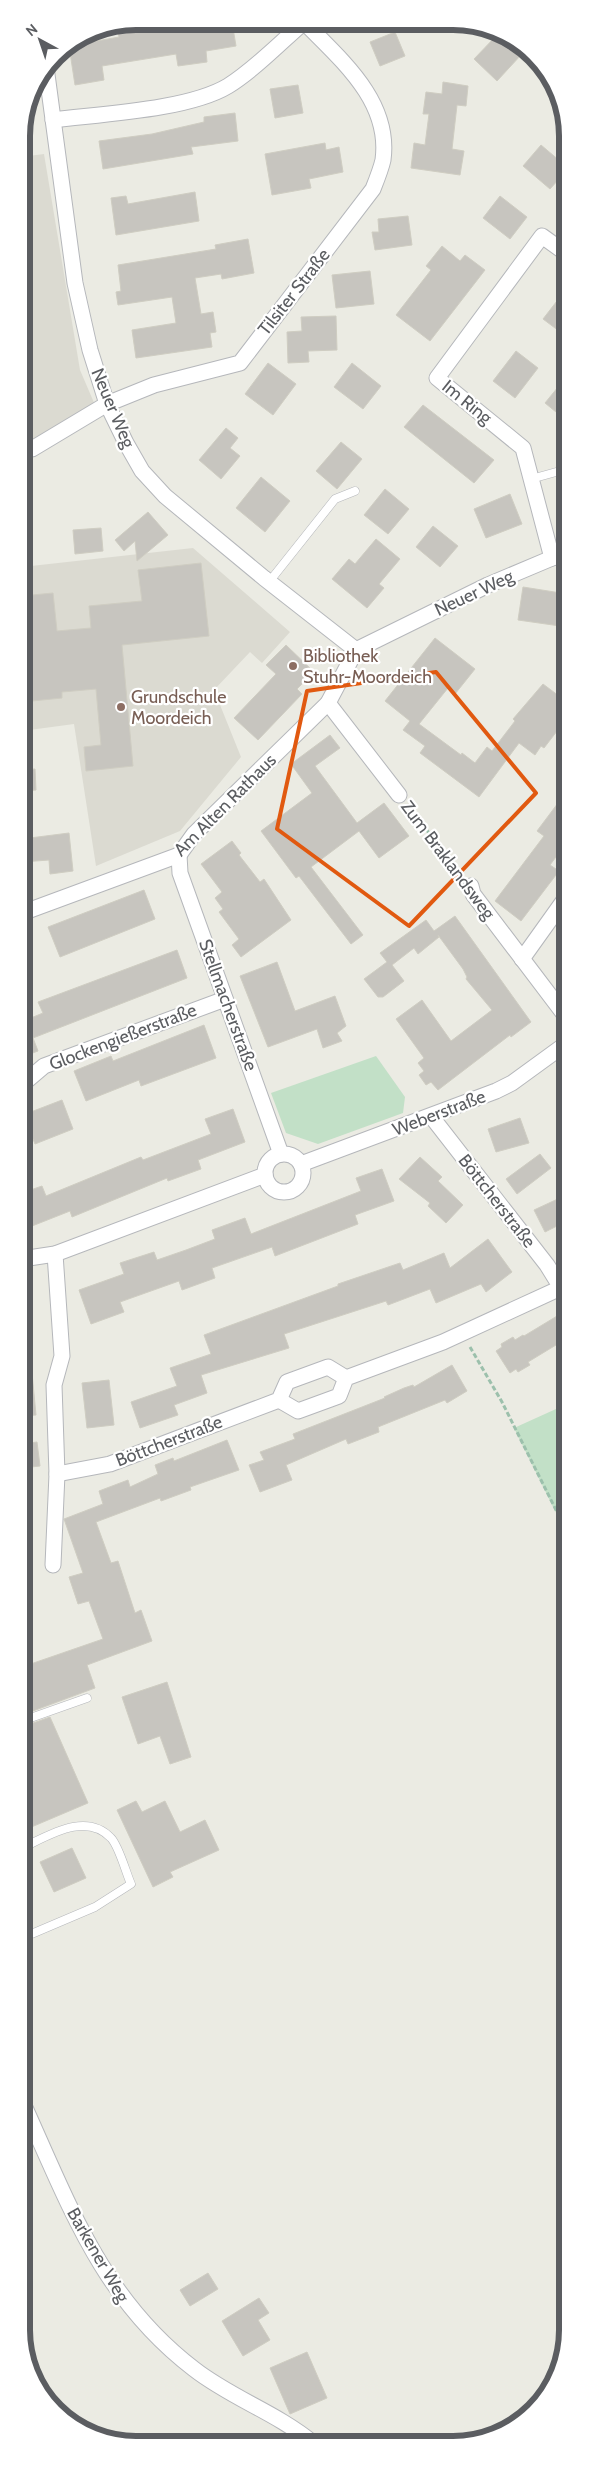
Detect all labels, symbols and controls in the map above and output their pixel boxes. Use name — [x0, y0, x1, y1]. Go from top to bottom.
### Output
north arrow — [15, 15, 65, 65]
text: N — [22, 20, 41, 40]
street label: Tilsiter Straße — [253, 244, 335, 340]
street label: Neuer Weg — [86, 365, 140, 452]
street label: Im Ring — [438, 375, 497, 429]
street label: Neuer Weg — [431, 565, 518, 621]
place label: Bibliothek Stuhr-Moordeich — [303, 645, 432, 688]
marker: Bibliothek Stuhr-Moordeich — [287, 660, 299, 672]
place label: Grundschule Moordeich — [131, 686, 226, 729]
marker: Grundschule Moordeich — [115, 701, 127, 713]
street label: Am Alten Rathaus — [169, 749, 281, 861]
street label: Zum Braklandsweg — [396, 796, 500, 925]
street label: Stellmacherstraße — [194, 936, 262, 1074]
street label: Glockengießerstraße — [46, 999, 200, 1075]
street label: Weberstraße — [389, 1085, 489, 1141]
street label: Böttcherstraße — [454, 1150, 540, 1252]
street label: Böttcherstraße — [112, 1411, 226, 1471]
street label: Barkener Weg — [62, 2204, 134, 2307]

